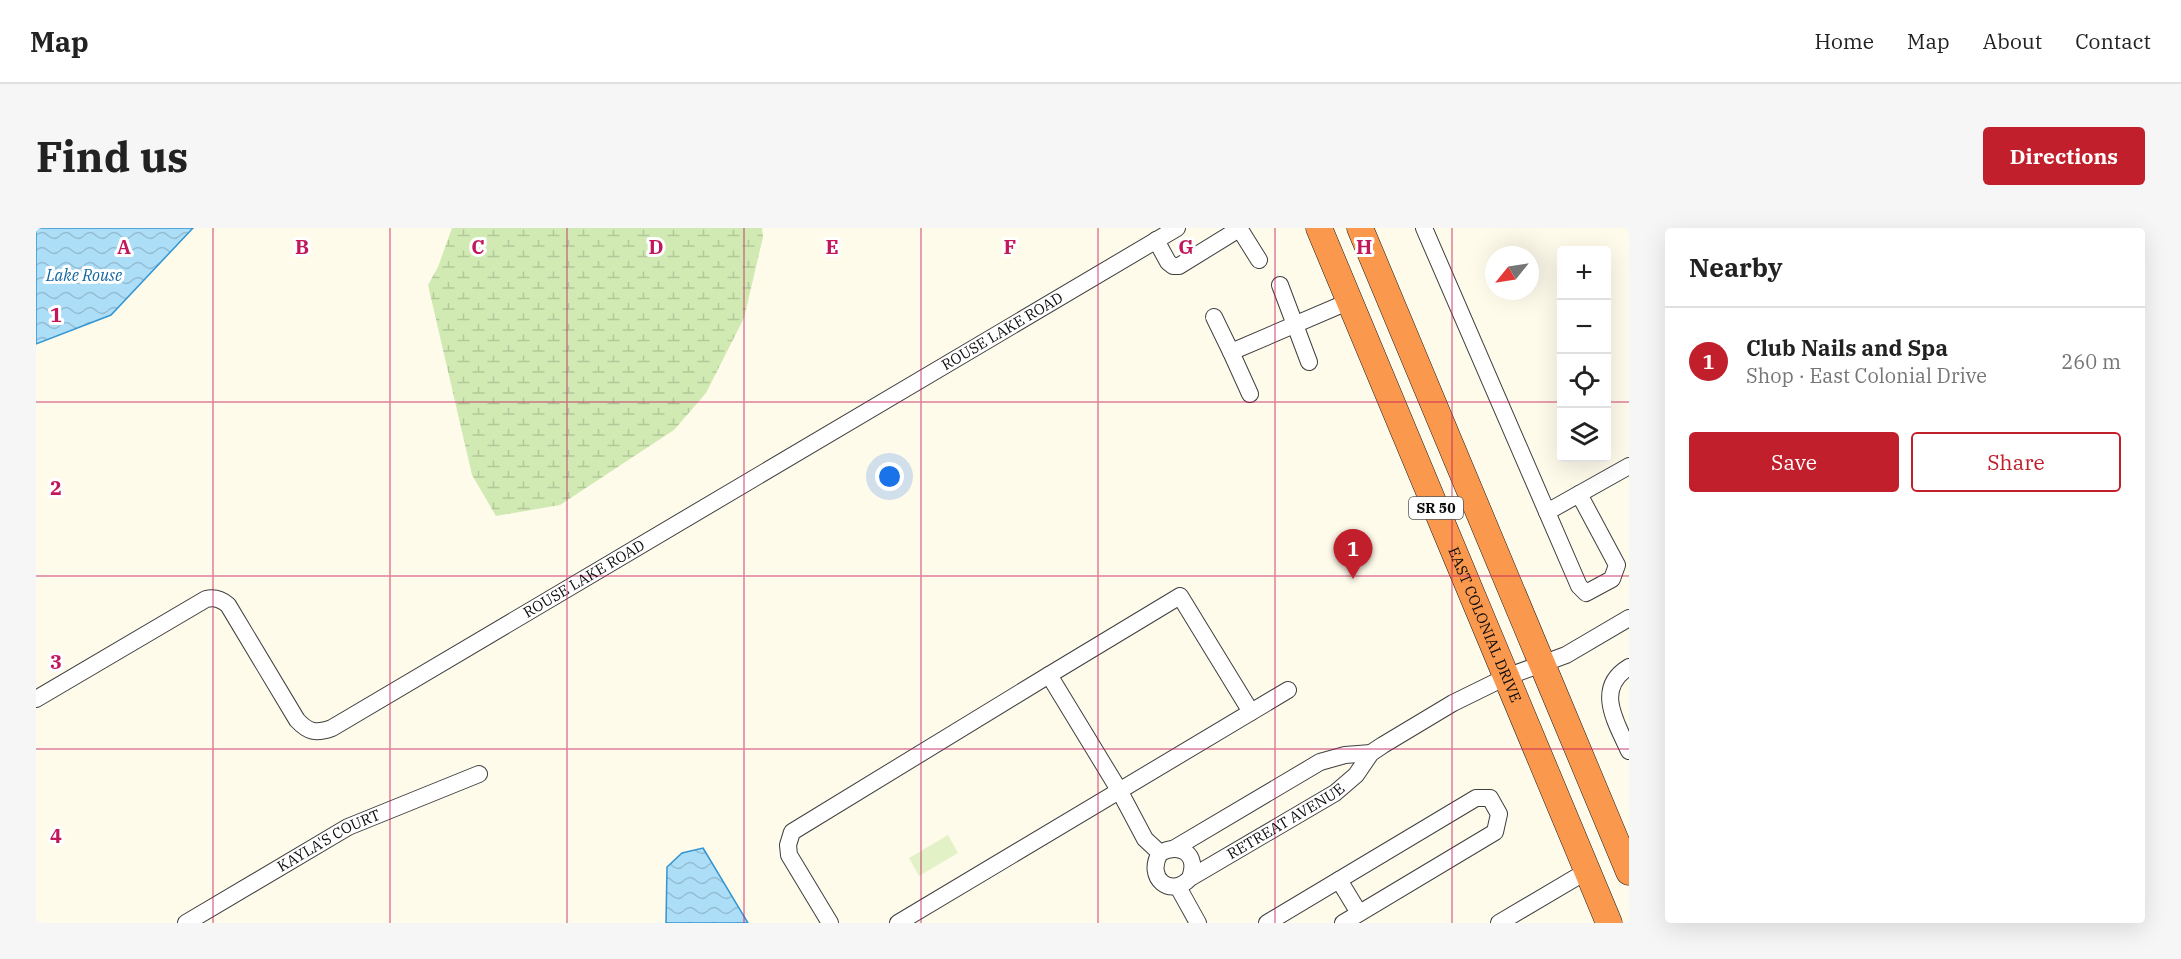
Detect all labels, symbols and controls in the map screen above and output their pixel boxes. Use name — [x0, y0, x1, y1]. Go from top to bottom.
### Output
text: Map — [30, 23, 89, 60]
text: Home — [1814, 27, 1874, 55]
text: Map — [1907, 27, 1950, 55]
text: About — [1983, 27, 2042, 55]
text: Contact — [2075, 27, 2151, 55]
button: Directions — [1983, 127, 2145, 185]
text: Find us — [36, 129, 188, 184]
text: A — [117, 233, 131, 260]
text: B — [295, 233, 309, 260]
text: C — [471, 233, 485, 260]
text: D — [648, 233, 664, 260]
text: E — [825, 233, 839, 260]
text: F — [1004, 233, 1016, 260]
text: G — [1178, 233, 1194, 260]
text: H — [1356, 233, 1372, 260]
north arrow — [1485, 246, 1539, 300]
map controls — [1557, 246, 1611, 462]
button: + — [1557, 246, 1611, 300]
text: Nearby — [1689, 250, 1783, 284]
water label: Lake Rouse — [45, 265, 122, 285]
street label: ROUSE LAKE ROAD — [938, 288, 1066, 374]
button: − — [1557, 300, 1611, 354]
text: 1 — [50, 301, 62, 328]
text: Club Nails and Spa — [1746, 333, 1948, 362]
text: 1 — [1703, 348, 1715, 375]
text: 260 m — [2061, 348, 2121, 375]
button: locate — [1557, 354, 1611, 408]
text: Shop · East Colonial Drive — [1746, 362, 1987, 389]
button: layers — [1557, 408, 1611, 462]
button: Save — [1689, 432, 1899, 492]
button: Share — [1911, 432, 2121, 492]
your location — [875, 462, 904, 491]
text: 2 — [50, 474, 62, 501]
road number: SR 50 — [1409, 497, 1463, 519]
pin: 1 — [1334, 530, 1372, 579]
street label: ROUSE LAKE ROAD — [520, 535, 648, 622]
street label: EAST COLONIAL DRIVE — [1444, 544, 1526, 705]
text: 3 — [50, 648, 62, 675]
street label: RETREAT AVENUE — [1223, 779, 1348, 863]
street label: KAYLA'S COURT — [274, 805, 383, 876]
text: 4 — [50, 822, 62, 849]

